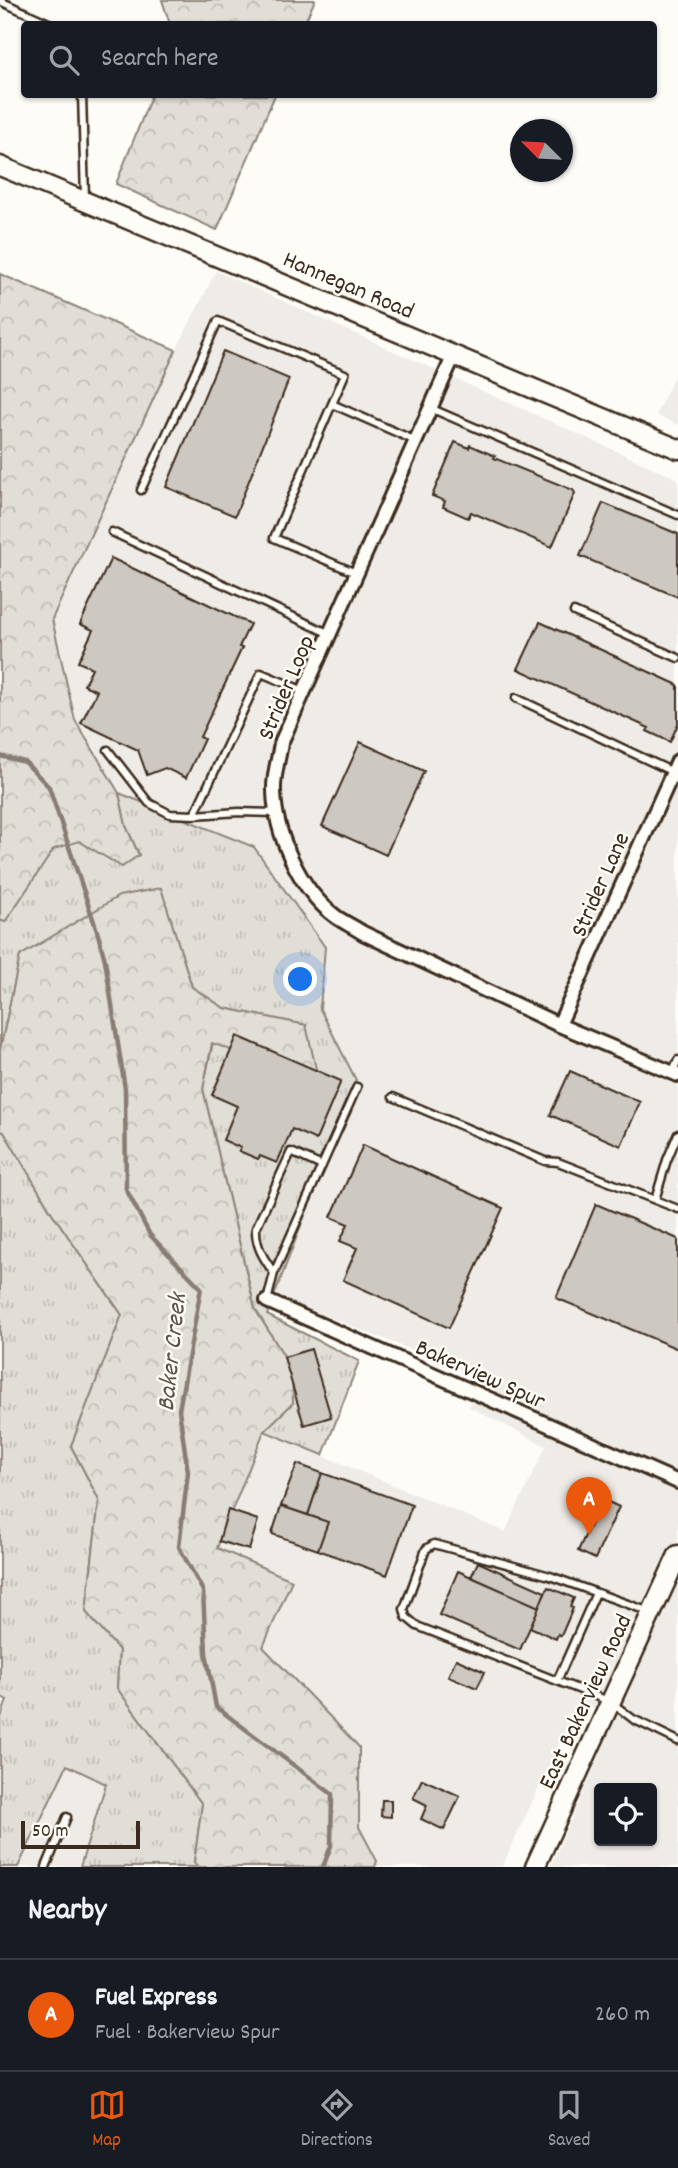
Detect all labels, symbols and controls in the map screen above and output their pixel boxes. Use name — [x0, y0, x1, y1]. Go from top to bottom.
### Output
search box — [21, 21, 657, 98]
icon: search — [45, 41, 83, 79]
text: Search here — [101, 41, 219, 78]
north arrow — [510, 119, 573, 182]
street label: Hannegan Road — [277, 244, 419, 330]
street label: Strider Loop — [250, 630, 325, 746]
street label: Strider Lane — [563, 827, 640, 943]
your location — [283, 962, 317, 996]
water label: Baker Creek — [149, 1289, 198, 1413]
street label: Bakerview Spur — [409, 1332, 550, 1420]
pin: A — [566, 1477, 612, 1535]
street label: East Bakerview Road — [531, 1609, 642, 1795]
map controls — [594, 1783, 657, 1846]
button: locate — [594, 1783, 657, 1846]
scale bar — [21, 1818, 140, 1850]
text: 50 m — [32, 1819, 69, 1846]
text: Nearby — [28, 1891, 106, 1934]
text: Fuel Express — [95, 1980, 218, 2017]
text: A — [45, 1999, 57, 2032]
text: 260 m — [595, 1999, 650, 2032]
text: Fuel · Bakerview Spur — [95, 2017, 280, 2050]
tab: Map — [88, 2086, 126, 2155]
tab: Directions — [301, 2086, 373, 2155]
tab: Saved — [548, 2086, 590, 2155]

